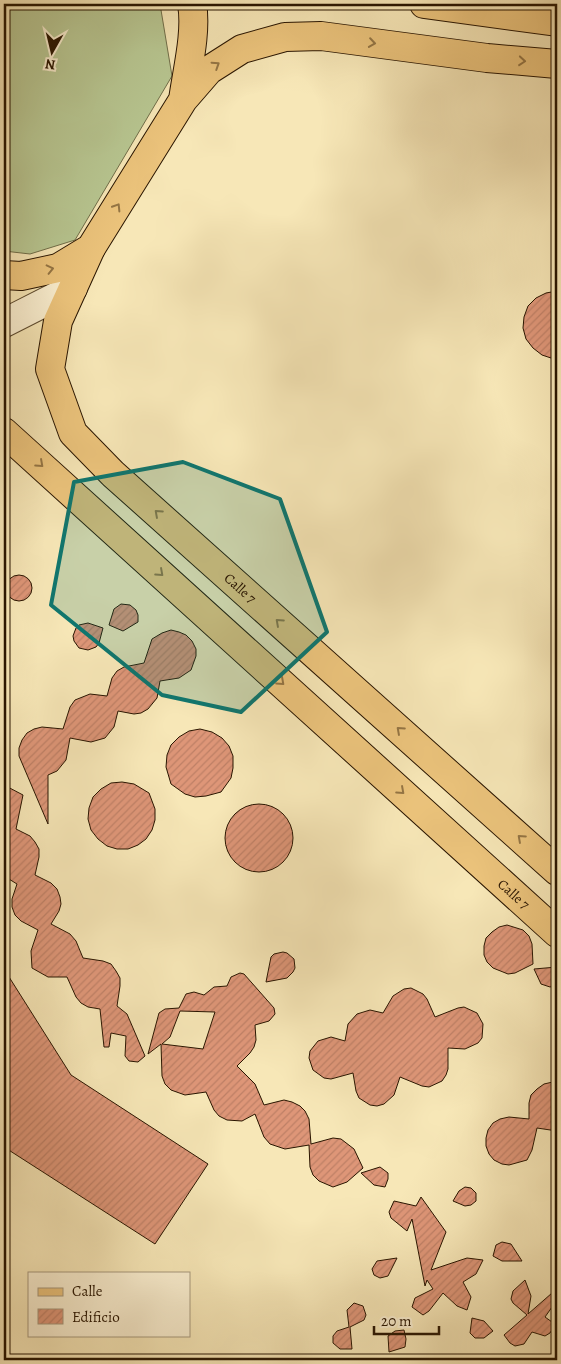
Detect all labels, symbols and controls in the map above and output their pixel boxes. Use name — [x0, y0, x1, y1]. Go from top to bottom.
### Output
north arrow — [28, 28, 78, 78]
one-way arrow — [368, 37, 376, 47]
text: N — [44, 54, 57, 74]
one-way arrow — [519, 55, 527, 66]
one-way arrow — [211, 62, 220, 71]
one-way arrow — [110, 203, 120, 212]
one-way arrow — [45, 264, 54, 275]
one-way arrow — [34, 458, 43, 467]
one-way arrow — [154, 510, 163, 519]
one-way arrow — [155, 568, 164, 577]
street label: Calle 7 — [220, 569, 260, 608]
one-way arrow — [275, 619, 284, 628]
one-way arrow — [275, 676, 284, 685]
one-way arrow — [396, 727, 405, 736]
one-way arrow — [396, 785, 405, 794]
one-way arrow — [517, 835, 526, 844]
street label: Calle 7 — [493, 875, 534, 914]
legend — [28, 1272, 190, 1336]
text: Calle — [72, 1281, 103, 1301]
scale bar — [374, 1304, 438, 1336]
text: Edificio — [72, 1307, 120, 1327]
text: 20 m — [381, 1311, 412, 1331]

